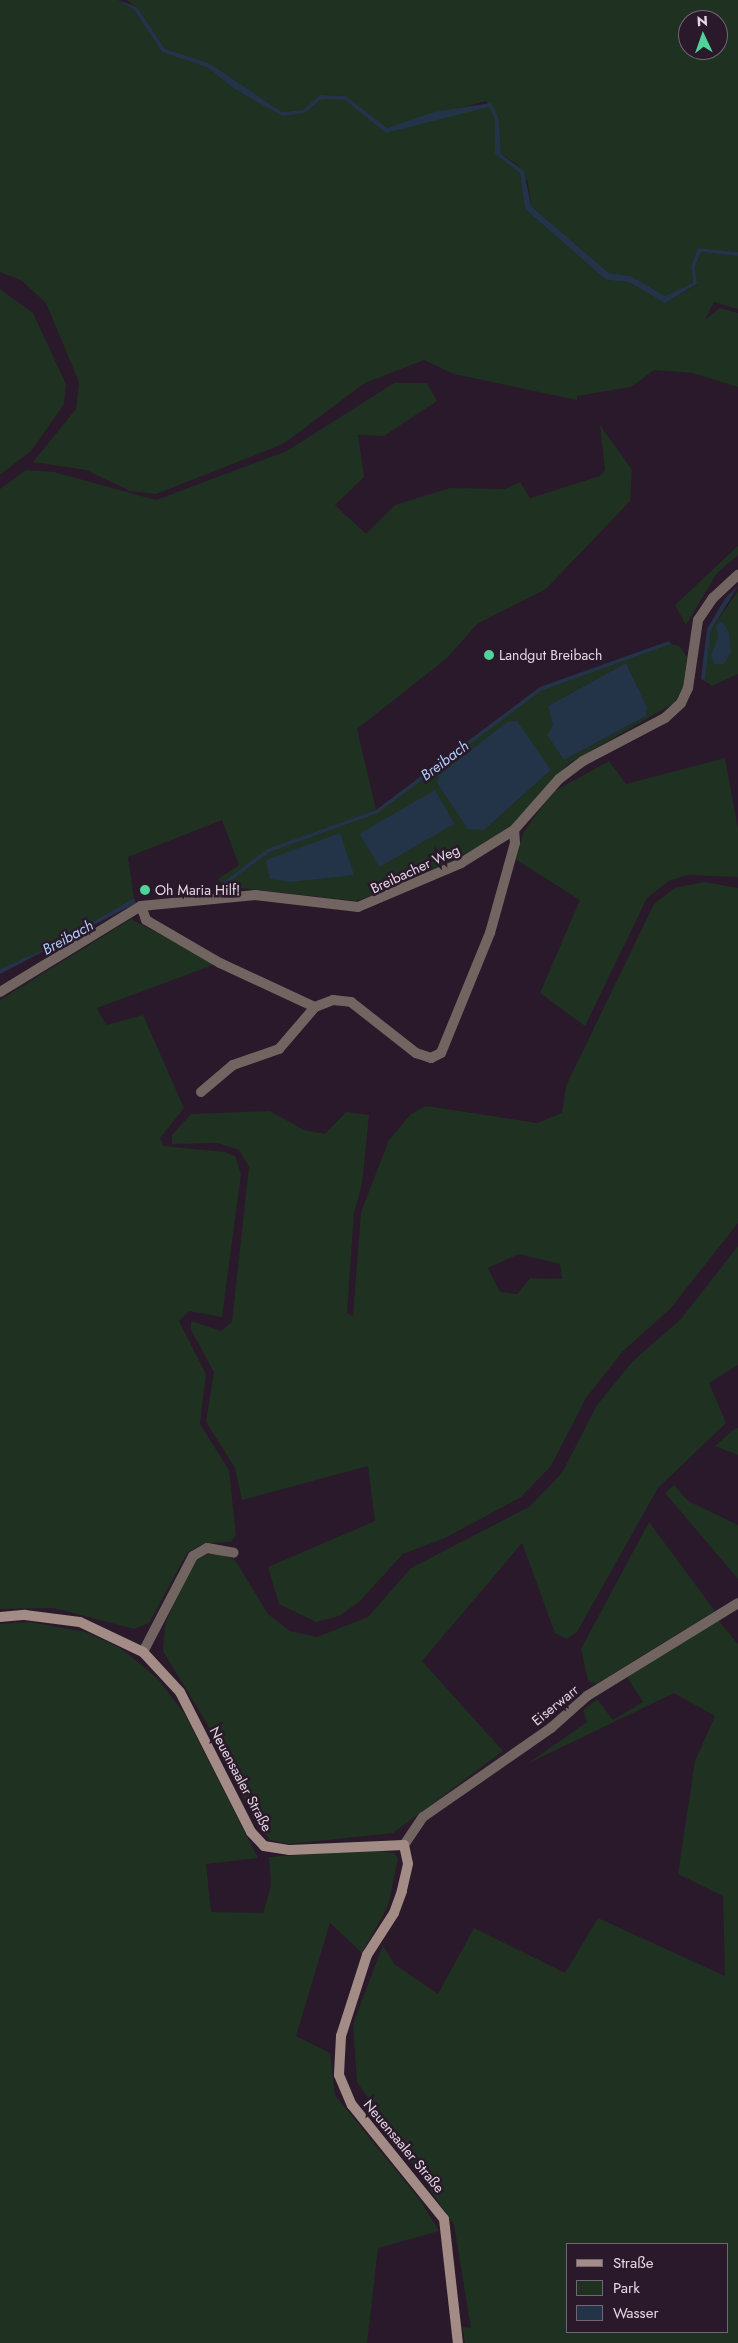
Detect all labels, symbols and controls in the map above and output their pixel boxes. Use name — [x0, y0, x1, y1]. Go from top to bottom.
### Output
north arrow — [678, 10, 728, 60]
text: N — [696, 11, 708, 31]
place label: Landgut Breibach — [499, 647, 602, 663]
marker: Landgut Breibach — [483, 649, 495, 661]
water label: Breibach — [417, 737, 473, 785]
street label: Breibacher Weg — [368, 841, 462, 897]
place label: Oh Maria Hilf! — [155, 882, 240, 898]
marker: Oh Maria Hilf! — [139, 884, 151, 896]
water label: Breibach — [39, 917, 97, 959]
street label: Eiserwarr — [528, 1681, 582, 1729]
street label: Neuensaaler Straße — [206, 1724, 276, 1834]
street label: Neuensaaler Straße — [360, 2096, 448, 2196]
legend — [566, 2243, 728, 2333]
text: Straße — [613, 2252, 653, 2274]
text: Park — [613, 2277, 640, 2299]
text: Wasser — [613, 2302, 659, 2324]

